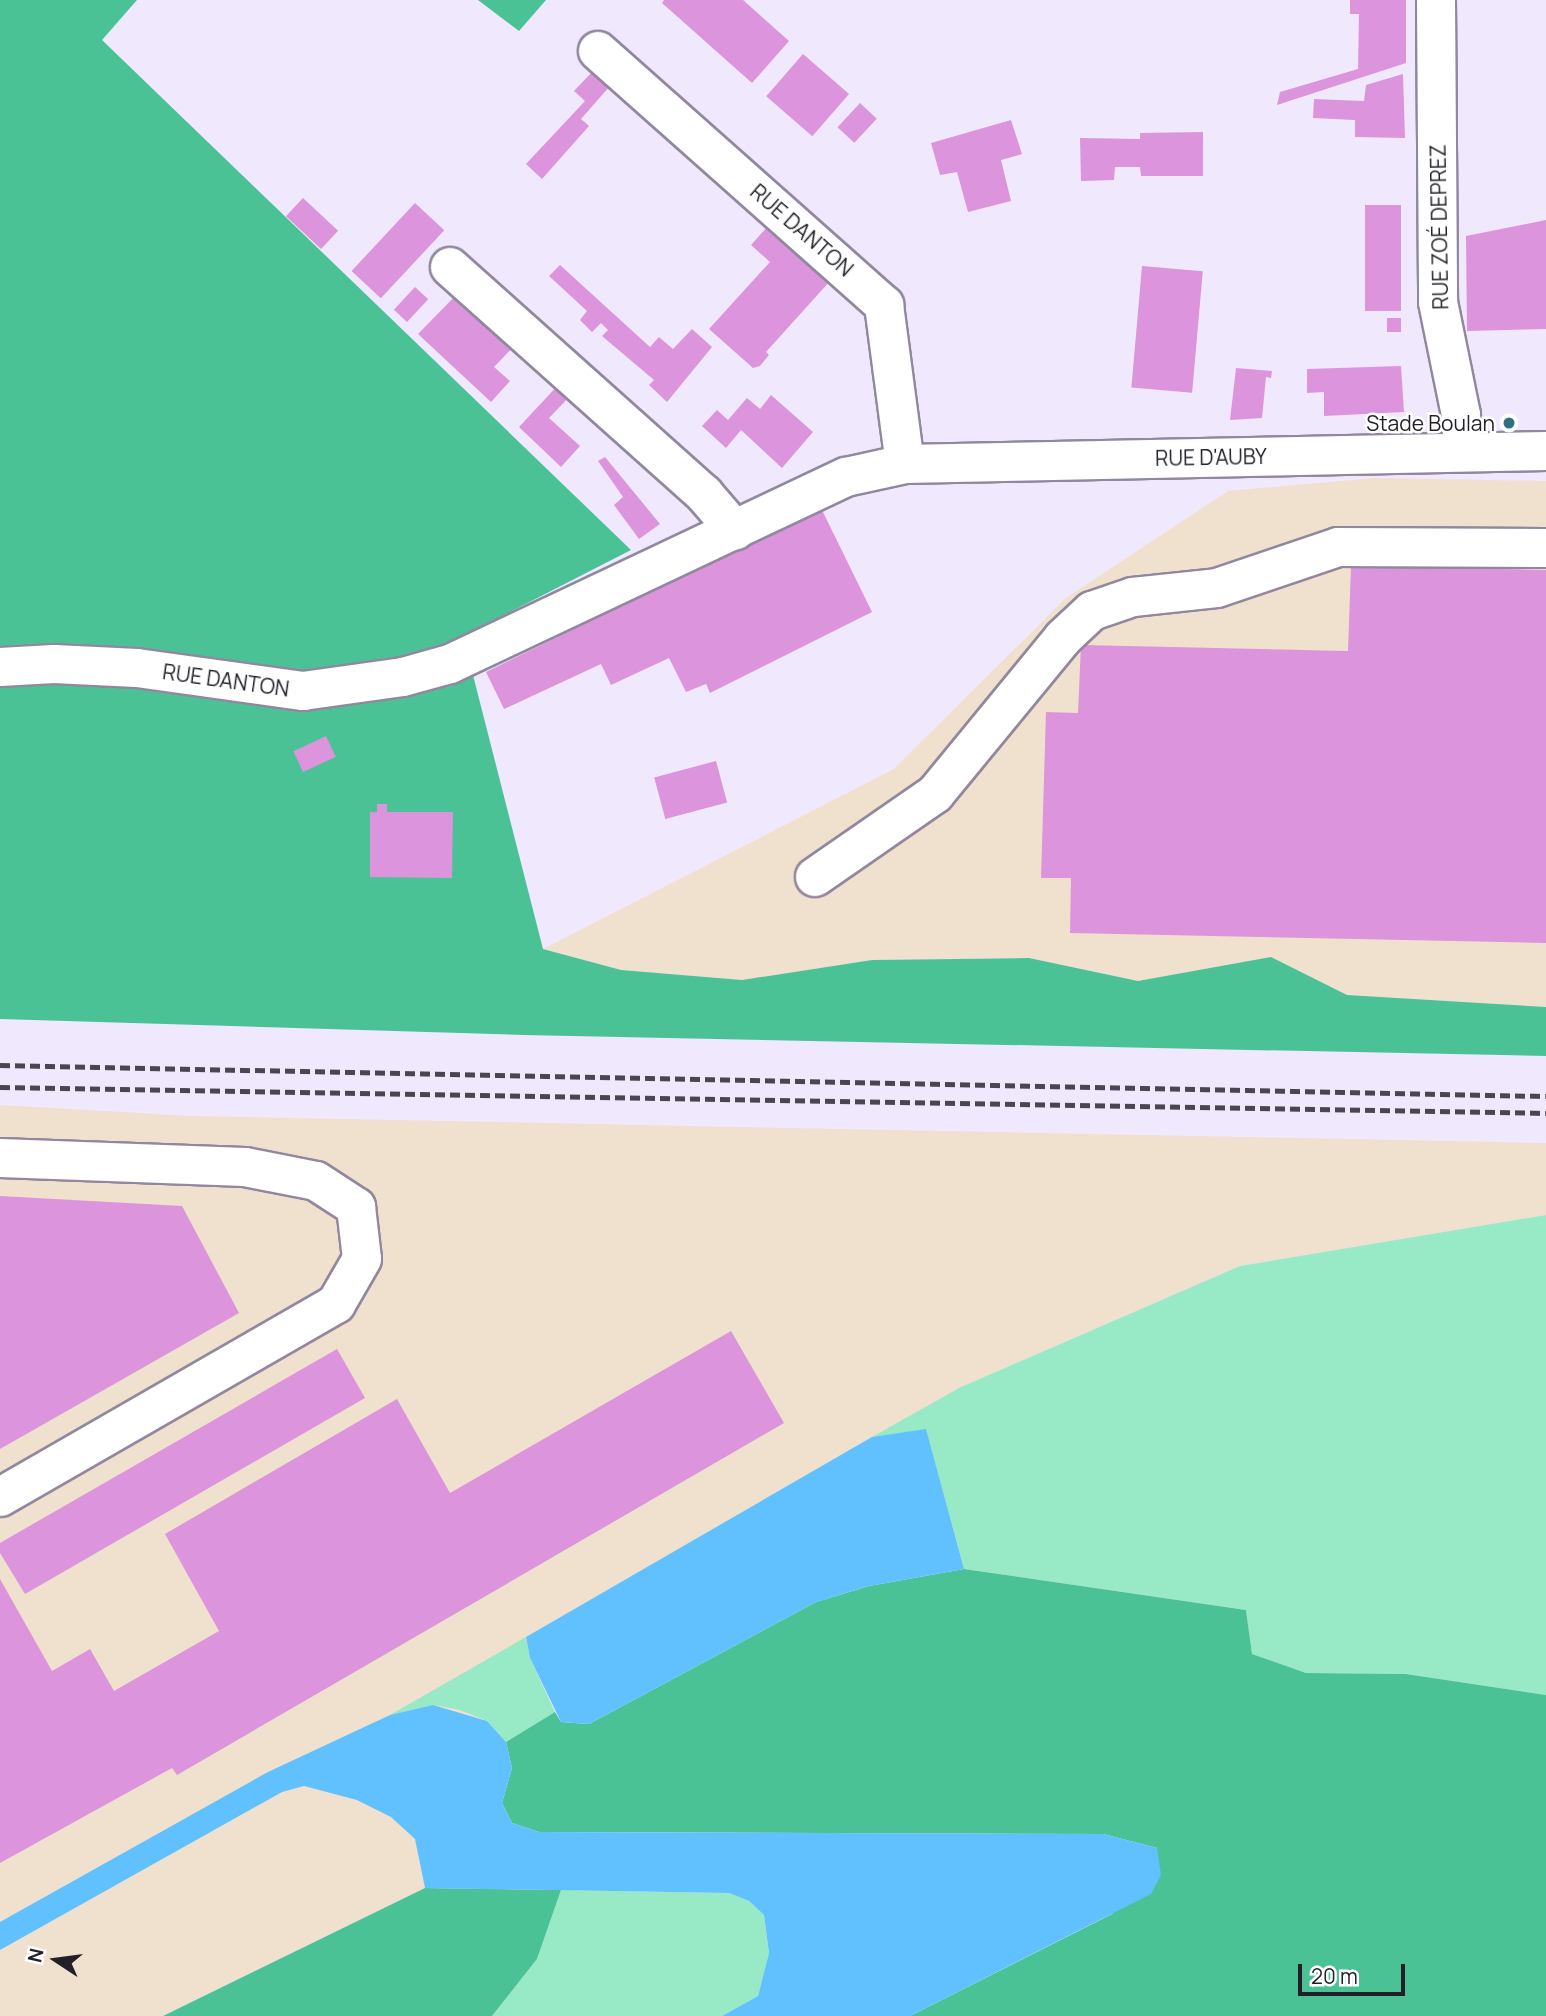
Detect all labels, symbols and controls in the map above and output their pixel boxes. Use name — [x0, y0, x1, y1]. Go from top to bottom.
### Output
street label: RUE ZOÉ DEPREZ — [1425, 144, 1453, 310]
street label: RUE DANTON — [746, 179, 858, 281]
place label: Stade Boulan — [1366, 410, 1495, 436]
marker: Stade Boulan — [1501, 415, 1517, 431]
street label: RUE D'AUBY — [1155, 443, 1267, 471]
street label: RUE DANTON — [161, 659, 291, 701]
north arrow — [21, 1925, 91, 1995]
text: N — [21, 1946, 50, 1965]
scale bar — [1301, 1950, 1408, 1994]
text: 20 m — [1311, 1962, 1358, 1990]

